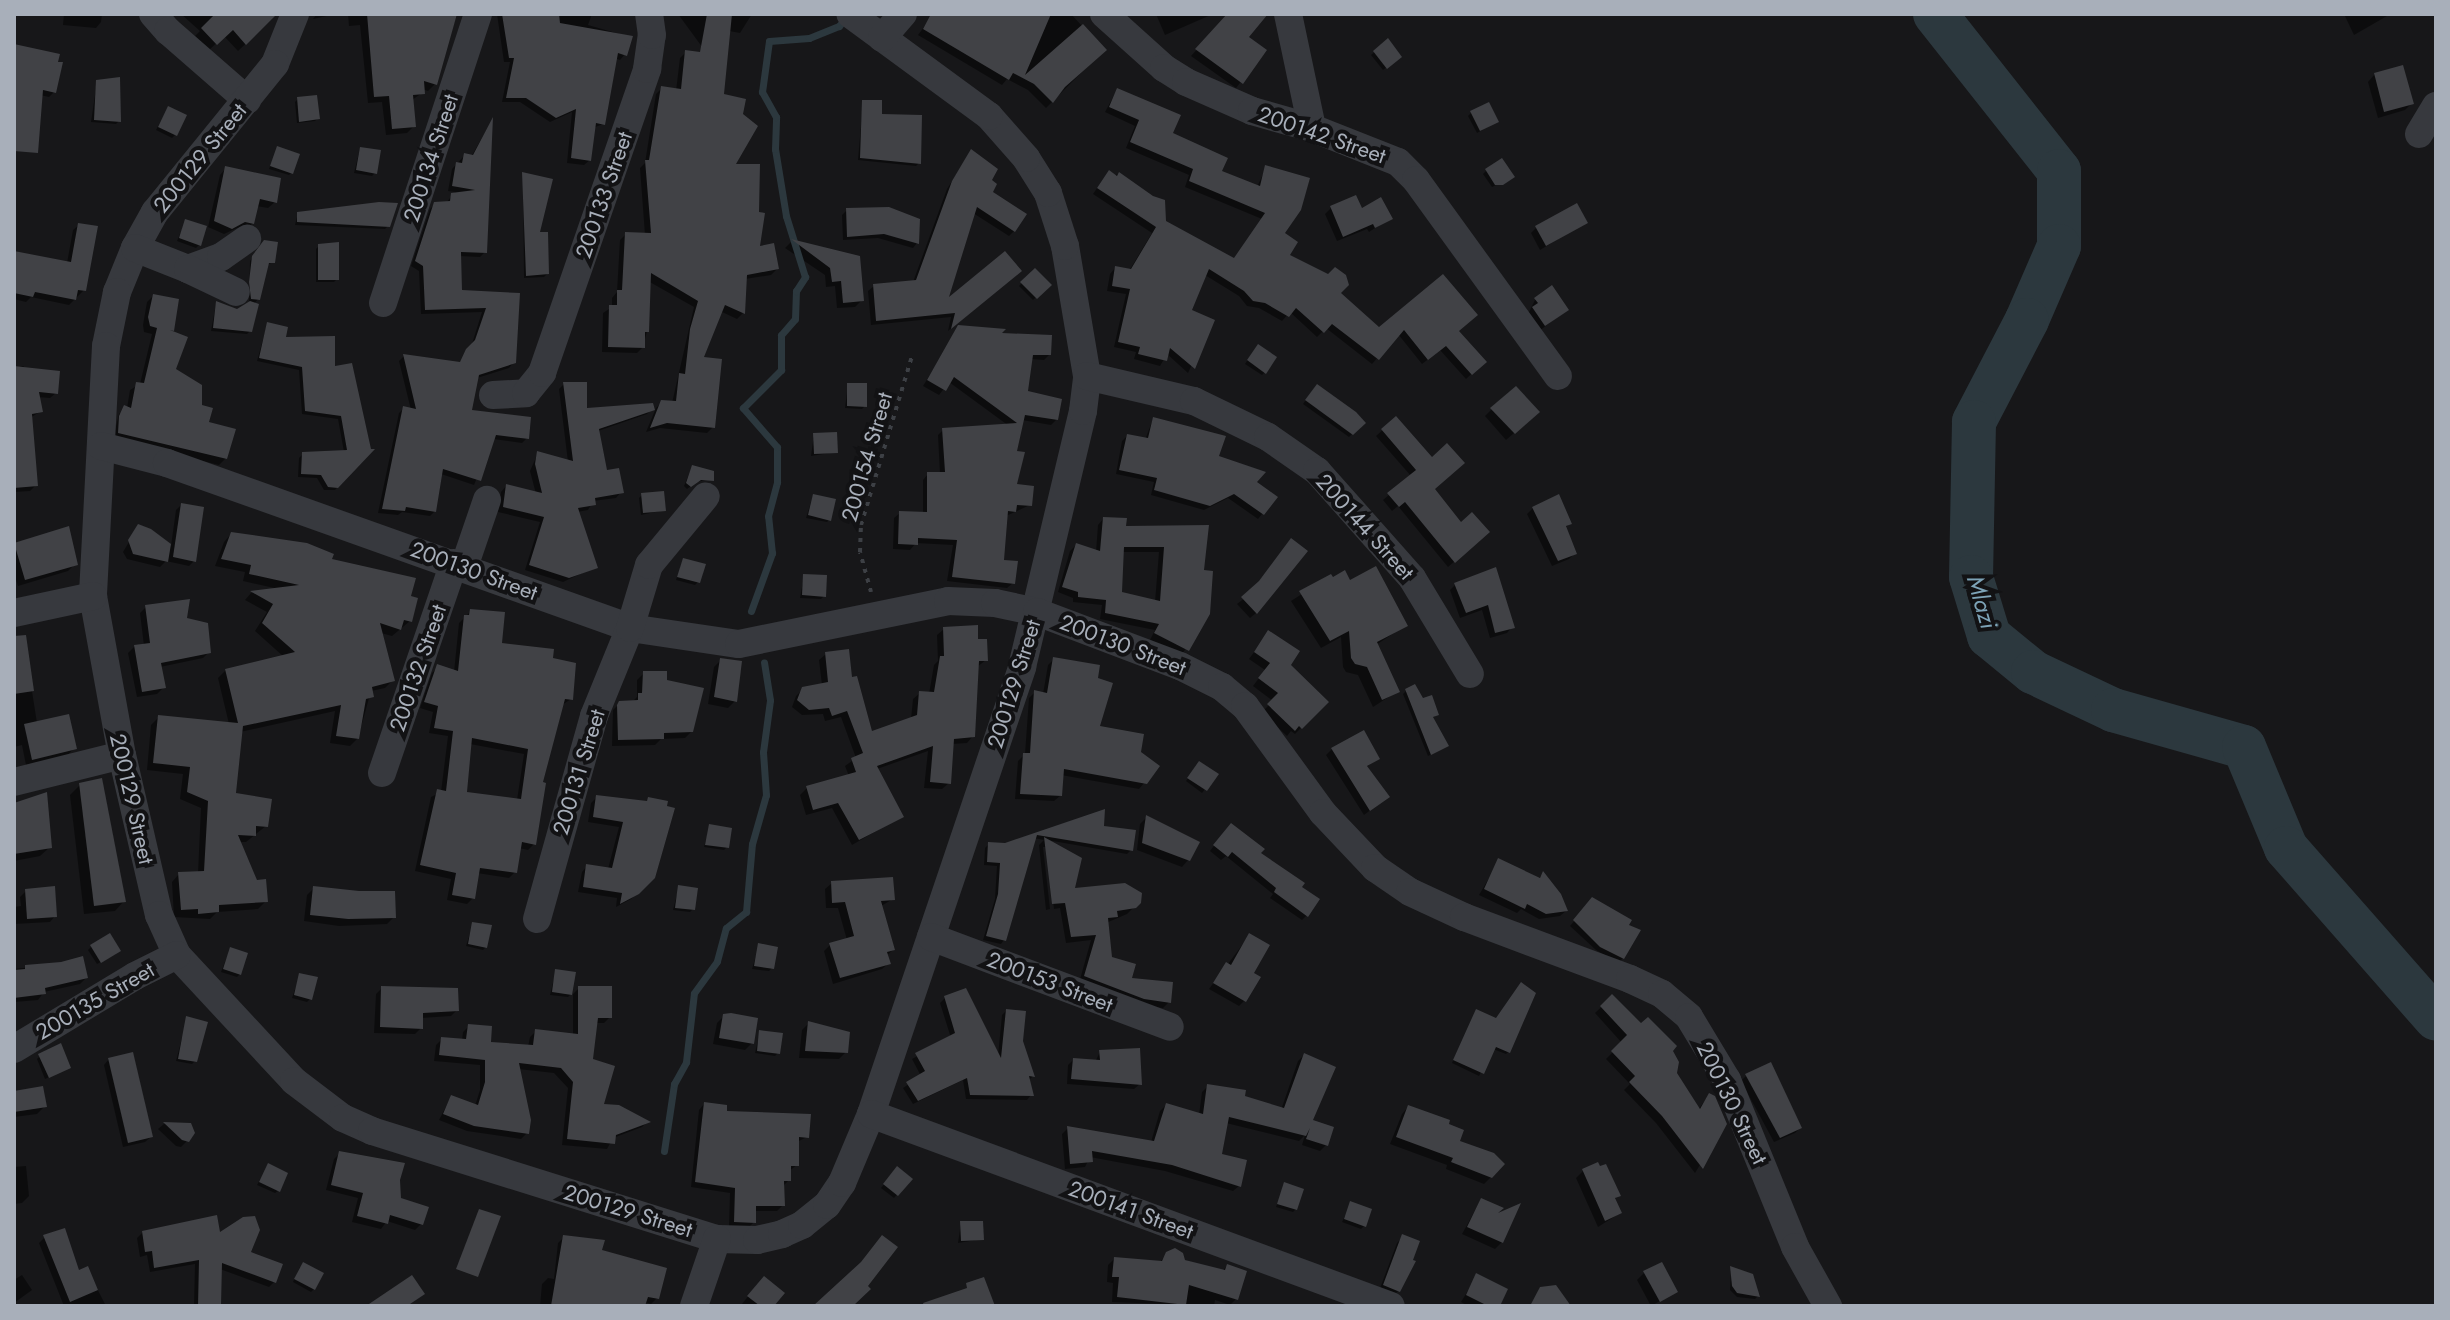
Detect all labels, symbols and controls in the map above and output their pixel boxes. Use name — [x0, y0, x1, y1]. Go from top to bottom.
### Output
street label: 200134 Street — [398, 91, 464, 225]
street label: 200129 Street — [148, 98, 252, 218]
street label: 200142 Street — [1255, 101, 1389, 169]
street label: 200133 Street — [570, 128, 638, 262]
street label: 200154 Street — [836, 389, 898, 525]
street label: 200144 Street — [1311, 469, 1419, 585]
street label: 200130 Street — [407, 536, 541, 606]
water label: Mlazi — [1961, 572, 2003, 632]
street label: 200132 Street — [384, 601, 452, 735]
street label: 200130 Street — [1056, 609, 1190, 681]
street label: 200129 Street — [982, 616, 1046, 752]
street label: 200131 Street — [547, 706, 611, 838]
street label: 200129 Street — [104, 731, 160, 867]
street label: 200153 Street — [983, 946, 1117, 1018]
street label: 200135 Street — [31, 956, 159, 1046]
street label: 200130 Street — [1691, 1037, 1773, 1169]
street label: 200141 Street — [1065, 1175, 1197, 1245]
street label: 200129 Street — [560, 1179, 696, 1243]

